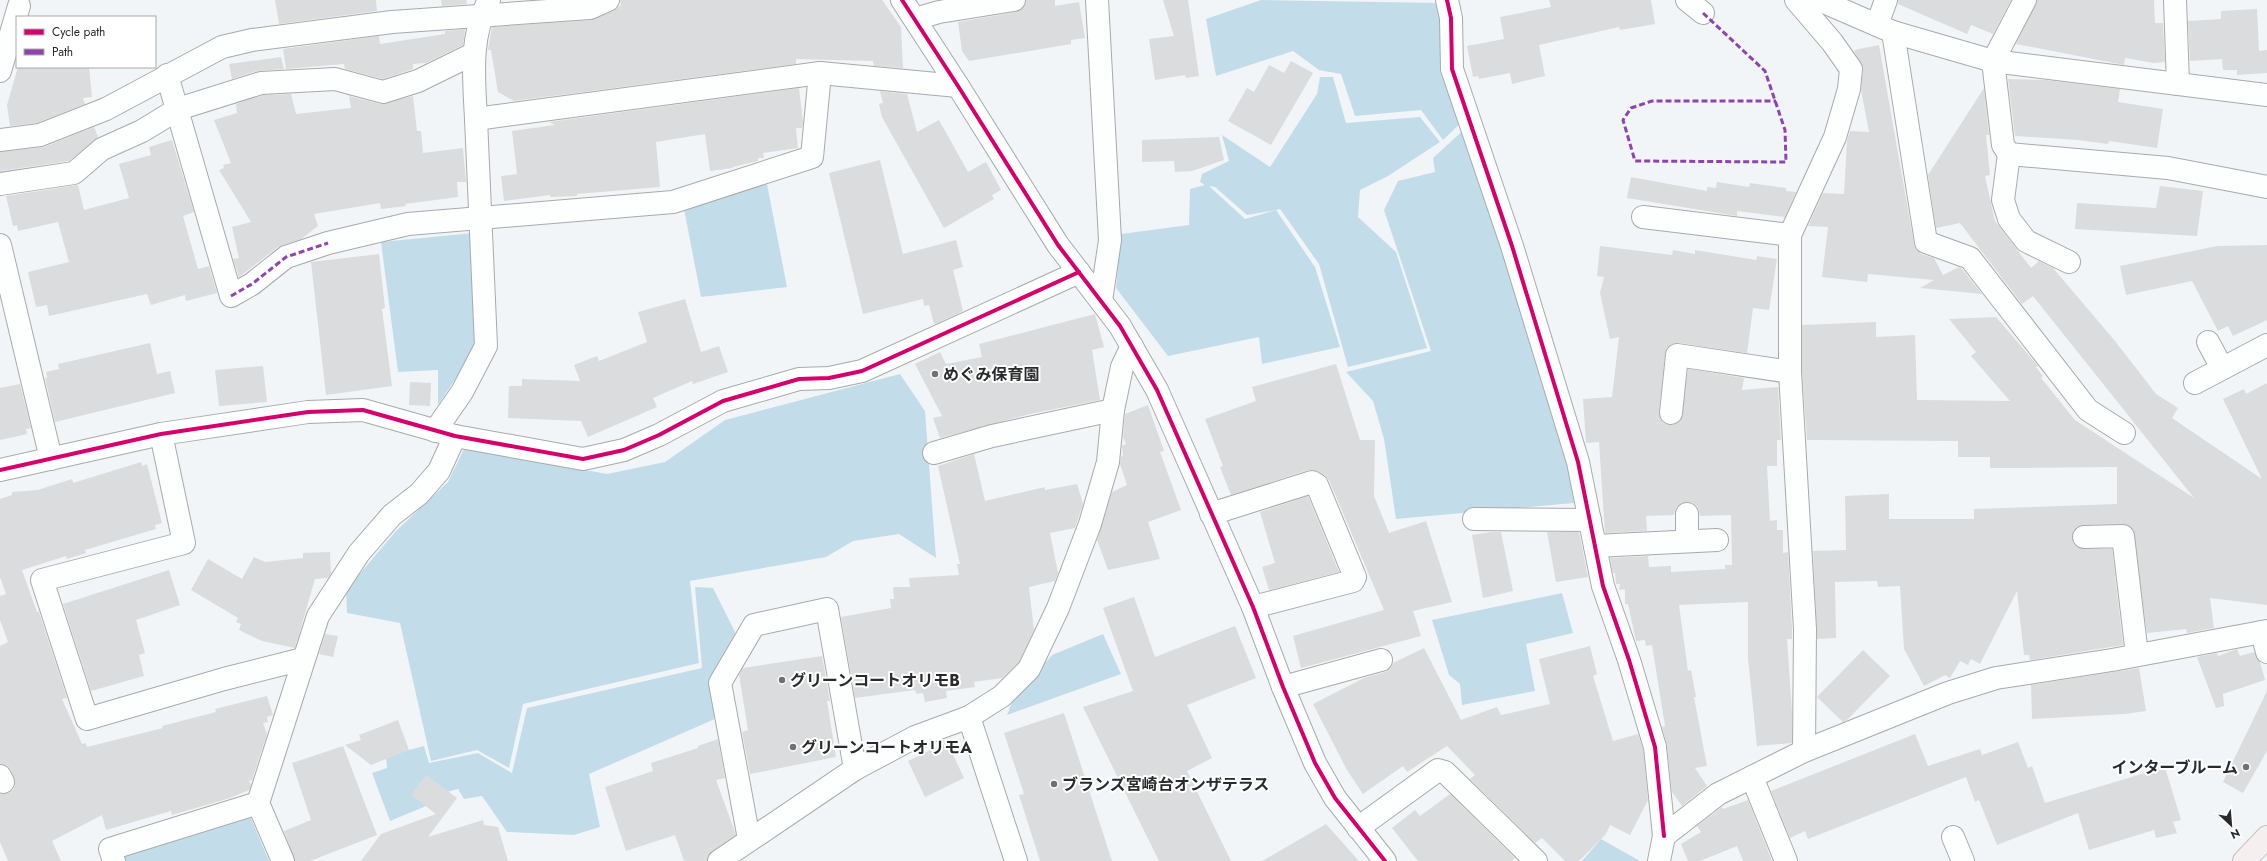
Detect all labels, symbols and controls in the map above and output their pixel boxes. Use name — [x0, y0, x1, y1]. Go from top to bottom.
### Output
legend — [16, 16, 156, 68]
text: Cycle path — [52, 23, 105, 41]
text: Path — [52, 43, 73, 61]
place label: めぐみ保育園 — [943, 363, 1039, 386]
marker: めぐみ保育園 — [930, 369, 940, 379]
place label: グリーンコートオリモB — [790, 669, 960, 692]
marker: グリーンコートオリモB — [777, 675, 787, 685]
place label: グリーンコートオリモA — [801, 736, 972, 759]
marker: グリーンコートオリモA — [788, 742, 798, 752]
place label: インターブルーム — [2111, 756, 2238, 779]
marker: インターブルーム — [2241, 762, 2251, 772]
place label: ブランズ宮崎台オンザテラス — [1062, 773, 1269, 796]
marker: ブランズ宮崎台オンザテラス — [1049, 779, 1059, 789]
north arrow — [2211, 805, 2251, 845]
text: N — [2228, 825, 2243, 843]

